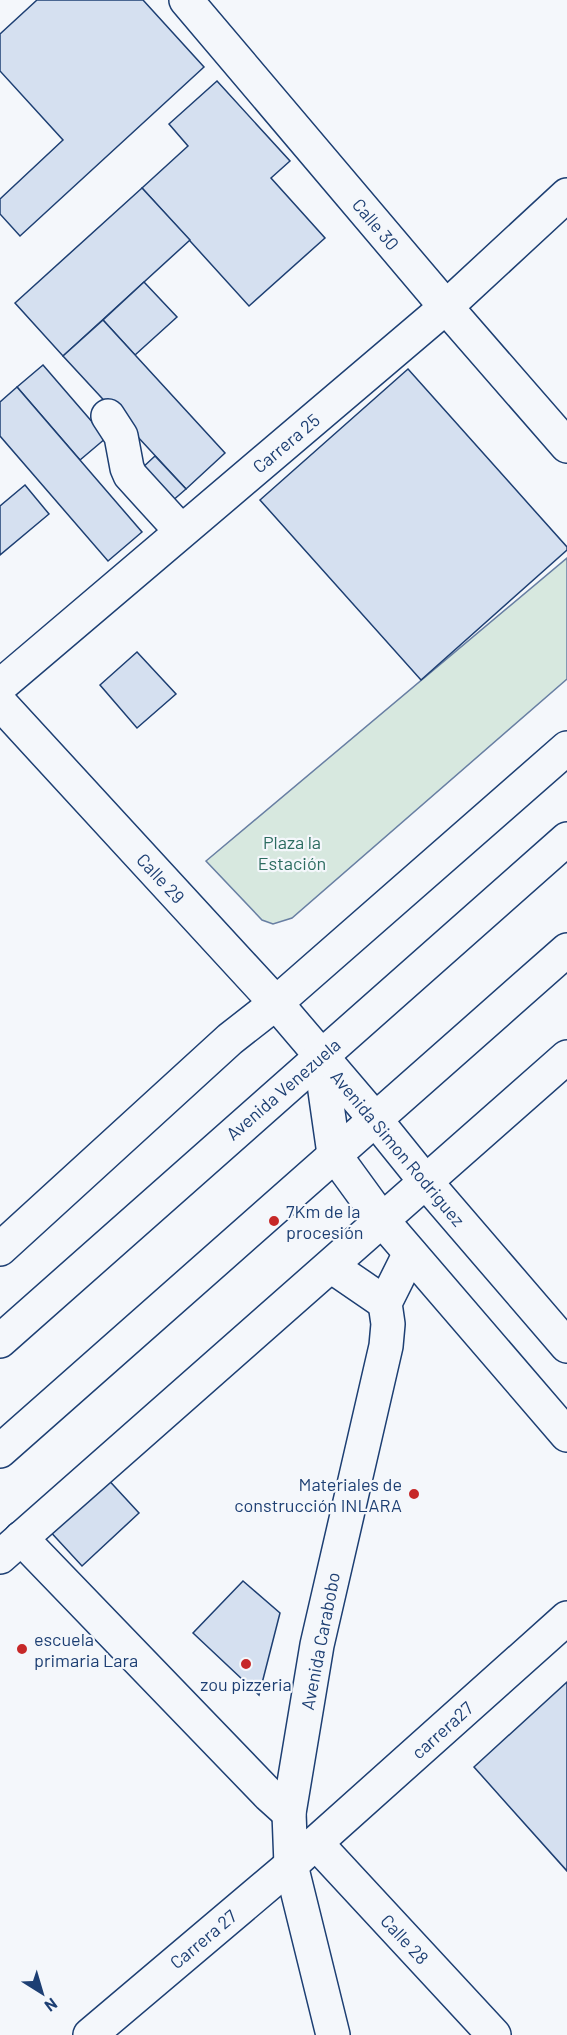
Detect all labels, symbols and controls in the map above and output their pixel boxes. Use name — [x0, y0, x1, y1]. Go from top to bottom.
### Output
street label: Calle 30 — [348, 194, 404, 254]
street label: Carrera 25 — [248, 409, 324, 477]
park label: Plaza la Estación — [258, 831, 326, 874]
street label: Calle 29 — [132, 848, 190, 908]
street label: Avenida Venezuela — [221, 1033, 345, 1145]
street label: Avenida Simon Rodriguez — [326, 1066, 470, 1230]
place label: 7Km de la procesión — [286, 1200, 364, 1243]
marker: 7Km de la procesión — [267, 1214, 281, 1228]
place label: Materiales de construcción INLARA — [234, 1473, 402, 1516]
marker: Materiales de construcción INLARA — [407, 1487, 421, 1501]
street label: Avenida Carabobo — [296, 1570, 344, 1712]
place label: escuela primaria Lara — [34, 1628, 138, 1671]
marker: escuela primaria Lara — [15, 1642, 29, 1656]
marker: zou pizzeria — [239, 1657, 253, 1671]
place label: zou pizzeria — [200, 1673, 292, 1695]
street label: carrera27 — [407, 1696, 478, 1763]
street label: Carrera 27 — [165, 1905, 241, 1973]
street label: Calle 28 — [376, 1909, 434, 1969]
north arrow — [12, 1963, 72, 2023]
text: N — [41, 1995, 61, 2016]

